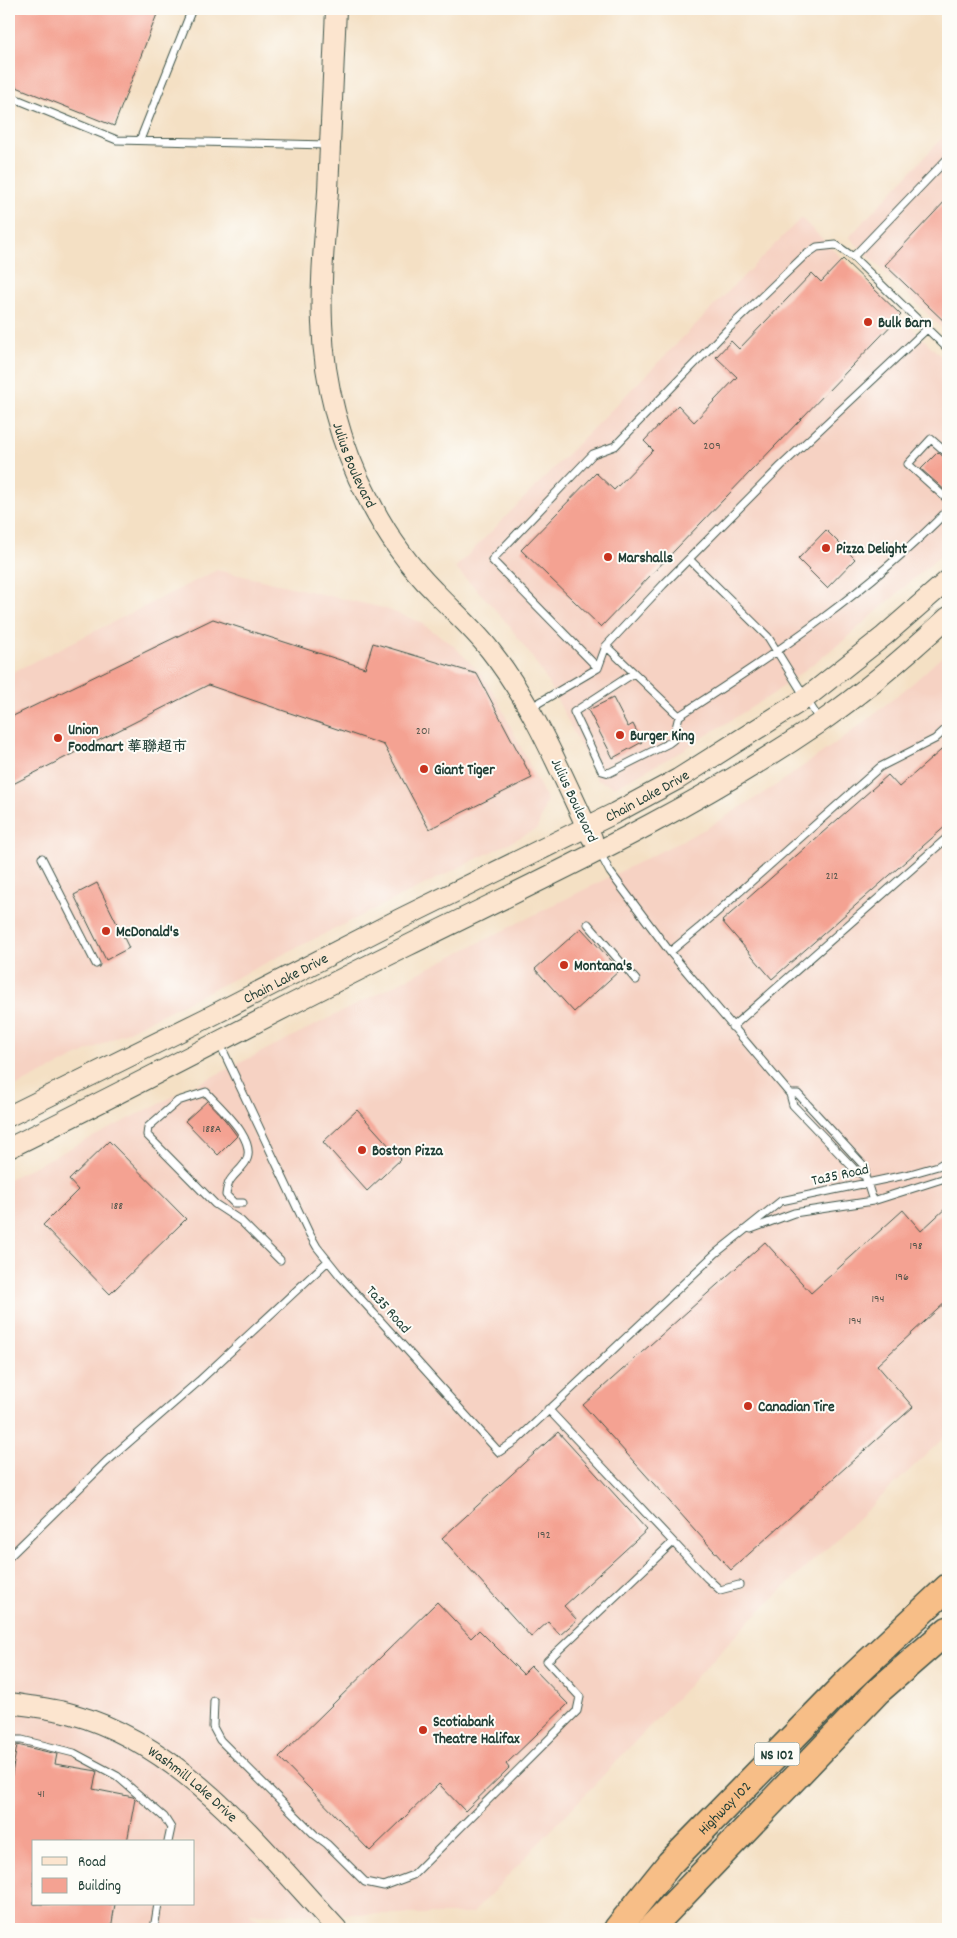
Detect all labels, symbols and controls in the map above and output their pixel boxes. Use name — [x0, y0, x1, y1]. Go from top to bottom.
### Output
place label: Bulk Barn — [878, 313, 931, 335]
marker: Bulk Barn — [862, 316, 874, 328]
street label: Julius Boulevard — [325, 420, 380, 513]
house number: 209 — [703, 438, 721, 455]
place label: Pizza Delight — [836, 539, 908, 561]
marker: Pizza Delight — [820, 542, 832, 554]
place label: Marshalls — [618, 548, 673, 570]
marker: Marshalls — [602, 551, 614, 563]
place label: Union Foodmart 華聯超市 — [68, 720, 187, 759]
house number: 201 — [416, 723, 430, 740]
place label: Burger King — [630, 726, 695, 748]
marker: Burger King — [614, 729, 626, 741]
marker: Union Foodmart 華聯超市 — [52, 732, 64, 744]
street label: Julius Boulevard — [544, 755, 602, 847]
place label: Giant Tiger — [434, 760, 495, 782]
marker: Giant Tiger — [418, 763, 430, 775]
street label: Chain Lake Drive — [602, 765, 695, 829]
house number: 212 — [825, 868, 839, 885]
place label: McDonald's — [116, 922, 179, 944]
marker: McDonald's — [100, 925, 112, 937]
street label: Chain Lake Drive — [240, 948, 333, 1011]
place label: Montana's — [574, 956, 632, 978]
marker: Montana's — [558, 959, 570, 971]
house number: 188A — [203, 1121, 222, 1138]
place label: Boston Pizza — [372, 1141, 444, 1163]
marker: Boston Pizza — [356, 1144, 368, 1156]
street label: Ta35 Road — [810, 1159, 871, 1193]
house number: 188 — [111, 1198, 123, 1215]
house number: 198 — [910, 1238, 923, 1255]
house number: 196 — [895, 1269, 909, 1286]
street label: Ta35 Road — [360, 1281, 415, 1339]
house number: 194 — [871, 1291, 885, 1308]
house number: 194 — [848, 1313, 862, 1330]
place label: Canadian Tire — [758, 1397, 835, 1419]
marker: Canadian Tire — [742, 1400, 754, 1412]
house number: 192 — [537, 1527, 551, 1544]
place label: Scotiabank Theatre Halifax — [433, 1712, 520, 1751]
marker: Scotiabank Theatre Halifax — [417, 1724, 429, 1736]
street label: Washmill Lake Drive — [143, 1741, 242, 1829]
road number: NS 102 — [754, 1742, 800, 1766]
street label: Highway 102 — [694, 1777, 757, 1841]
house number: 41 — [37, 1786, 45, 1803]
legend — [32, 1840, 195, 1906]
text: Road — [78, 1852, 106, 1874]
text: Building — [78, 1876, 121, 1898]

